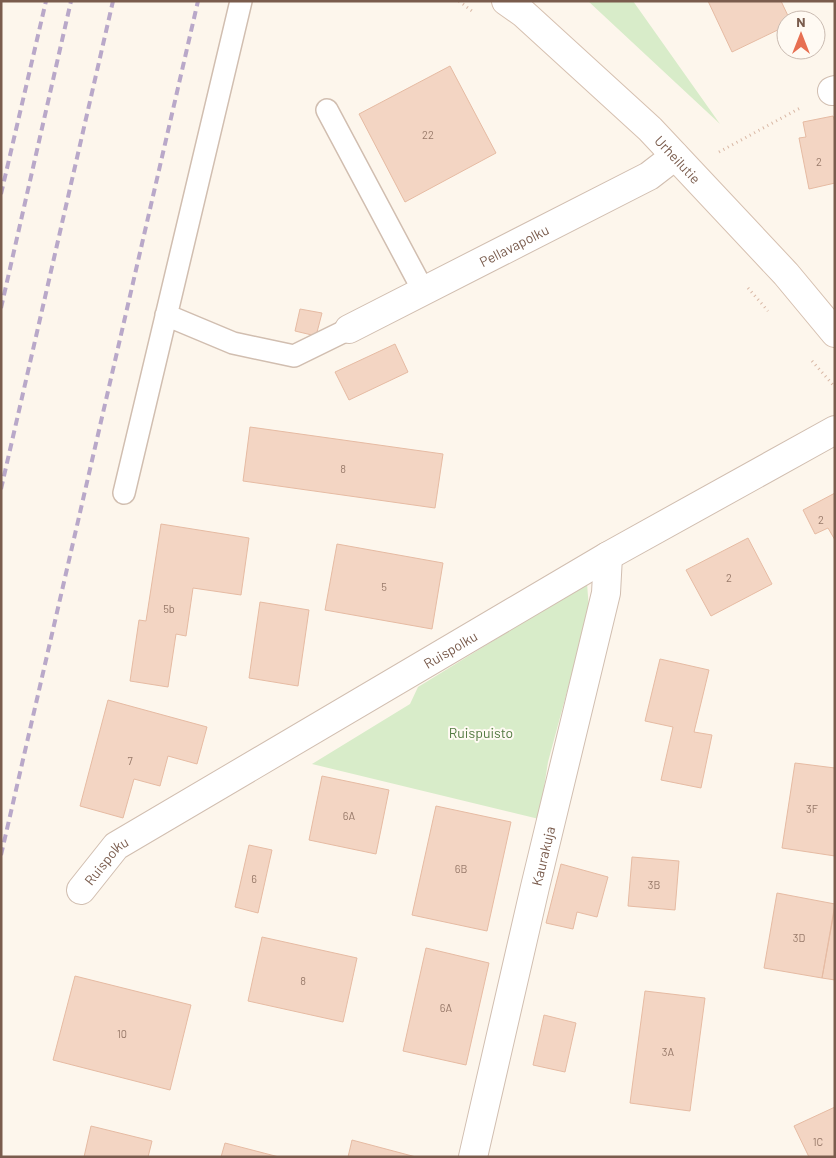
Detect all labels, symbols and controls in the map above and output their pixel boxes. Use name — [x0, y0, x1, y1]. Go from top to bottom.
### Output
north arrow — [776, 10, 826, 60]
text: N — [796, 13, 806, 30]
house number: 22 — [422, 128, 434, 141]
street label: Urheilutie — [652, 131, 705, 187]
house number: 2 — [816, 155, 822, 168]
street label: Pellavapolku — [476, 220, 551, 270]
house number: 8 — [340, 462, 346, 475]
house number: 2 — [818, 513, 824, 526]
house number: 2 — [726, 571, 732, 584]
house number: 5 — [381, 580, 387, 593]
house number: 5b — [163, 602, 175, 615]
street label: Ruispolku — [420, 627, 480, 672]
park label: Ruispuisto — [449, 724, 513, 741]
house number: 7 — [127, 754, 133, 767]
house number: 3F — [806, 802, 818, 815]
house number: 6A — [343, 809, 355, 822]
street label: Kaurakuja — [527, 824, 558, 887]
street label: Ruispolku — [80, 832, 131, 888]
house number: 6B — [455, 862, 467, 875]
house number: 6 — [251, 872, 257, 885]
house number: 3B — [648, 878, 660, 891]
house number: 3D — [793, 931, 805, 944]
house number: 8 — [300, 974, 306, 987]
house number: 6A — [440, 1001, 452, 1014]
house number: 10 — [117, 1027, 127, 1040]
house number: 3A — [662, 1045, 674, 1058]
house number: 1C — [813, 1135, 823, 1148]

